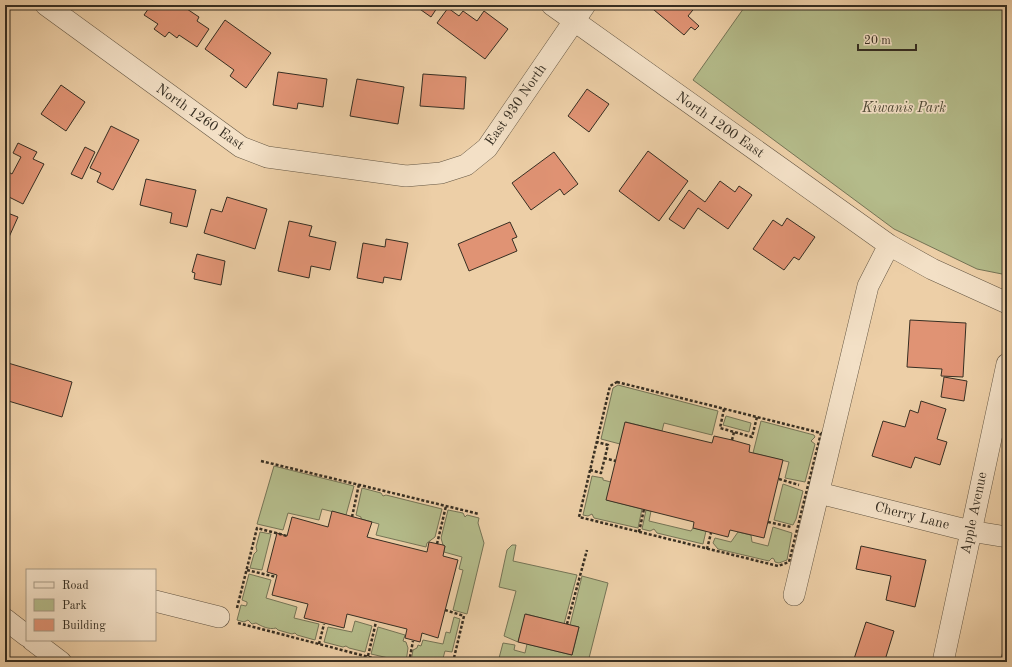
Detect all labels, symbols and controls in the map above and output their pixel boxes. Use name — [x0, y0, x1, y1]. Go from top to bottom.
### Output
scale bar — [858, 26, 916, 52]
text: 20 m — [864, 35, 891, 47]
street label: East 930 North — [483, 61, 549, 148]
street label: North 1260 East — [153, 81, 247, 153]
street label: North 1200 East — [673, 89, 767, 161]
park label: Kiwanis Park — [861, 101, 946, 115]
street label: Apple Avenue — [958, 471, 990, 555]
street label: Cherry Lane — [873, 500, 951, 532]
legend — [26, 569, 156, 641]
text: Road — [62, 580, 89, 592]
text: Park — [62, 600, 87, 612]
text: Building — [62, 620, 106, 632]

